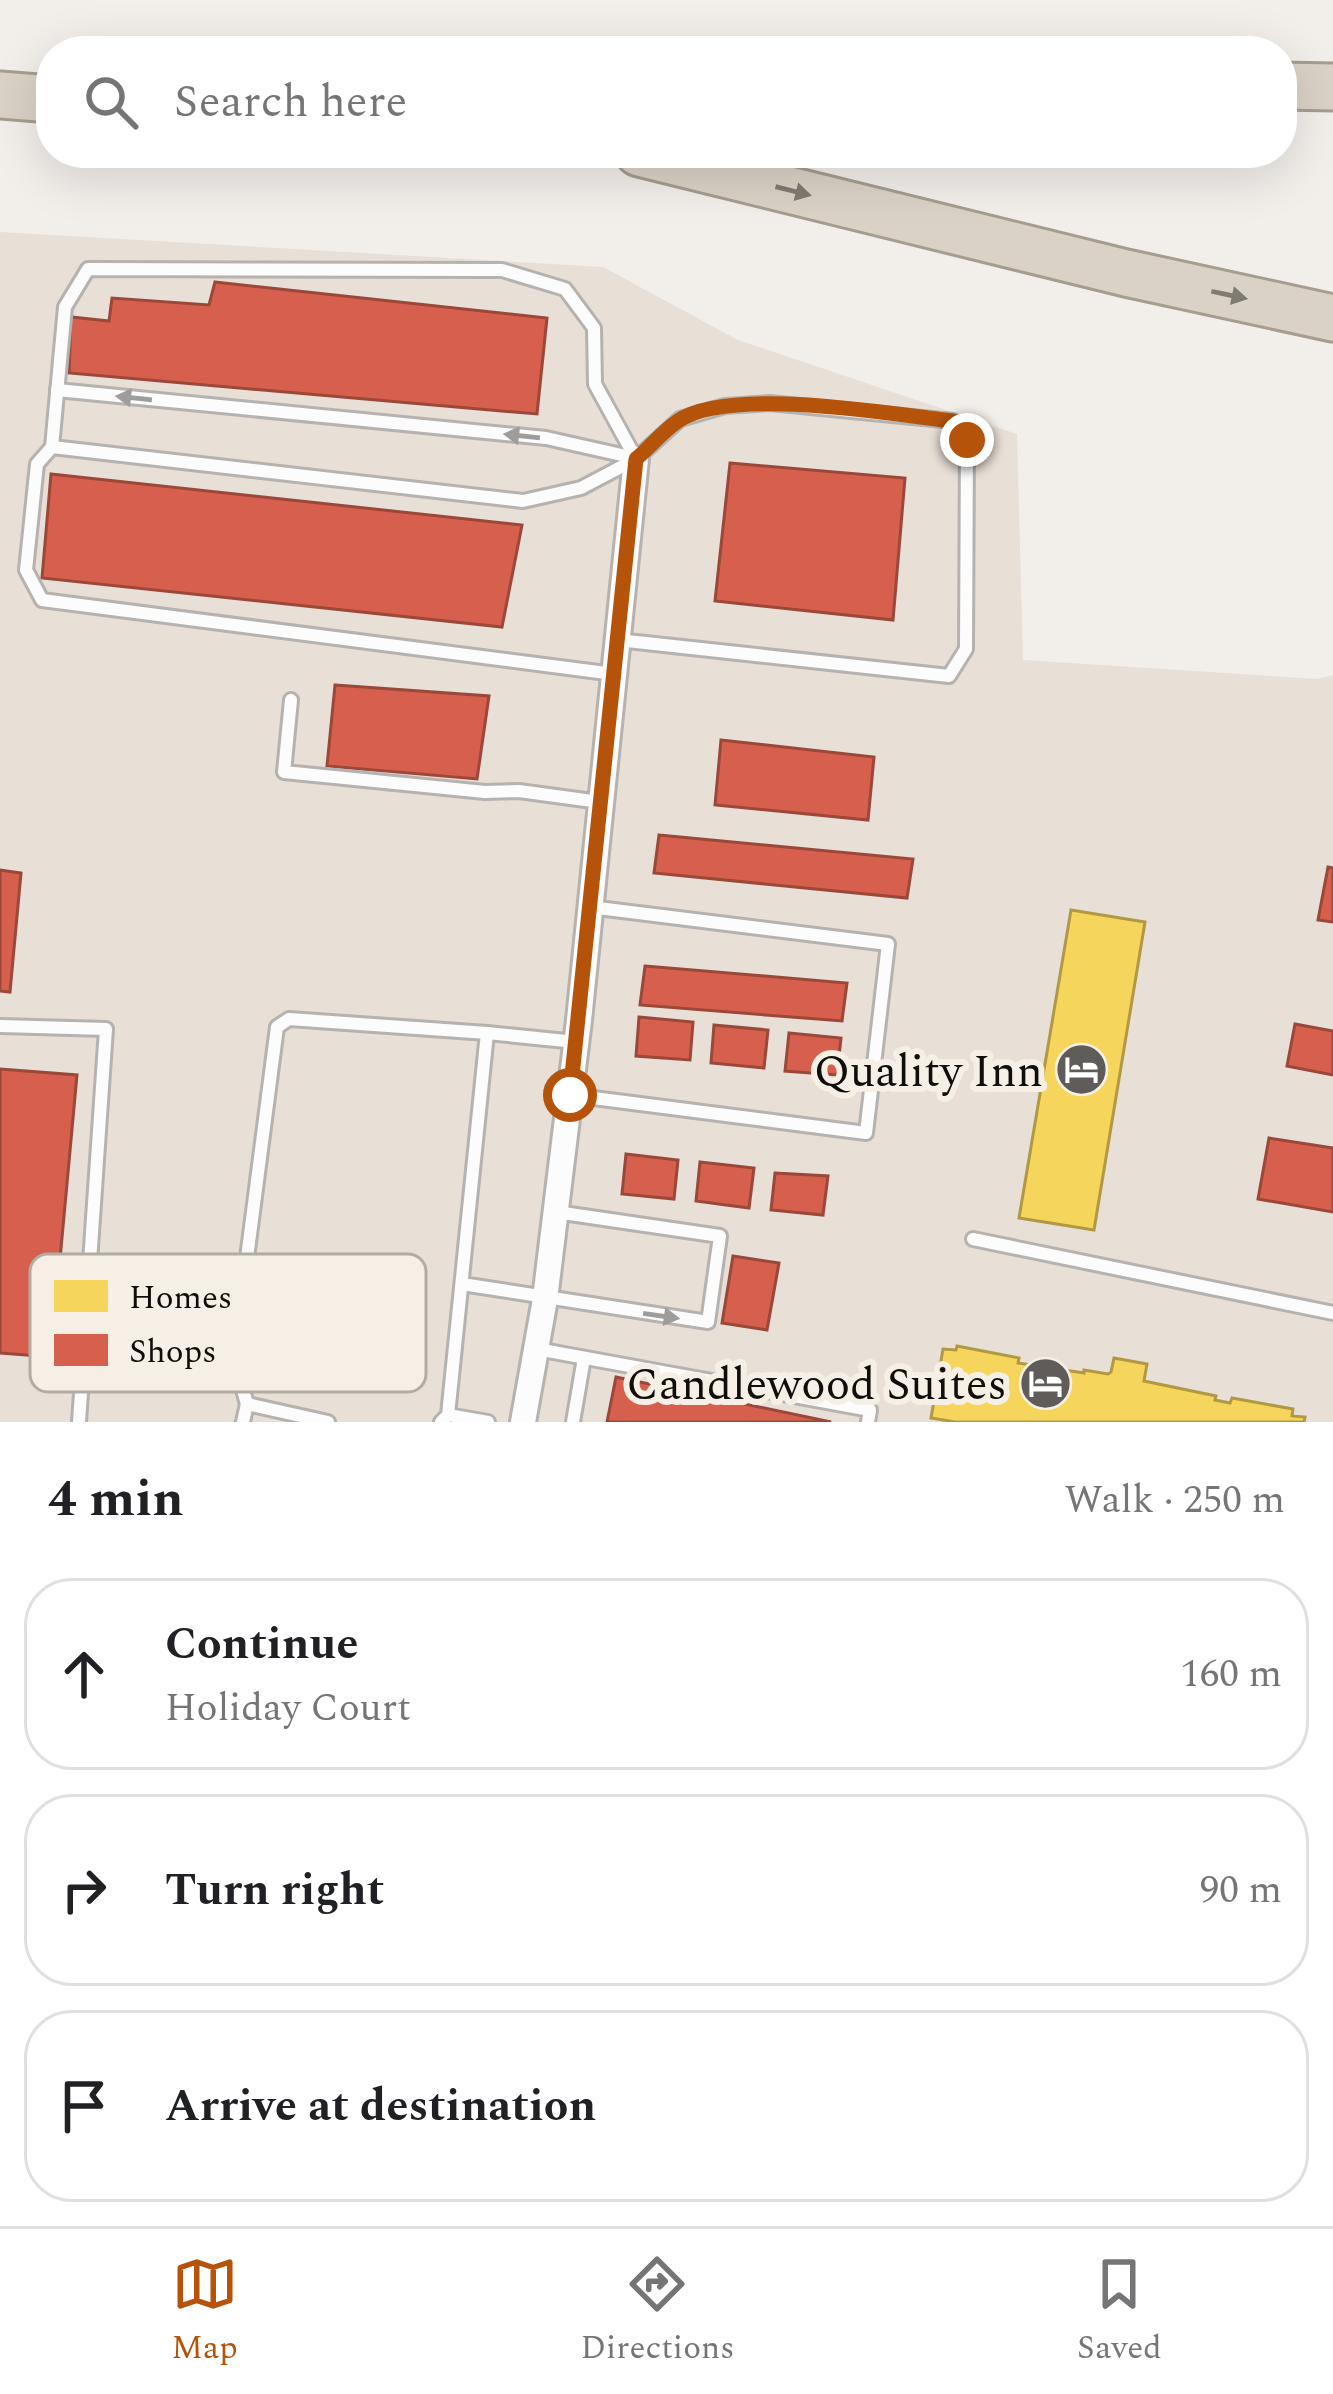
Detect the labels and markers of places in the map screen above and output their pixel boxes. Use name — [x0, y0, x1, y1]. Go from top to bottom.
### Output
place label: Quality Inn — [814, 1038, 1043, 1107]
hotel icon: Quality Inn — [1054, 1042, 1110, 1098]
place label: Candlewood Suites — [626, 1351, 1007, 1420]
hotel icon: Candlewood Suites — [1018, 1355, 1074, 1411]

